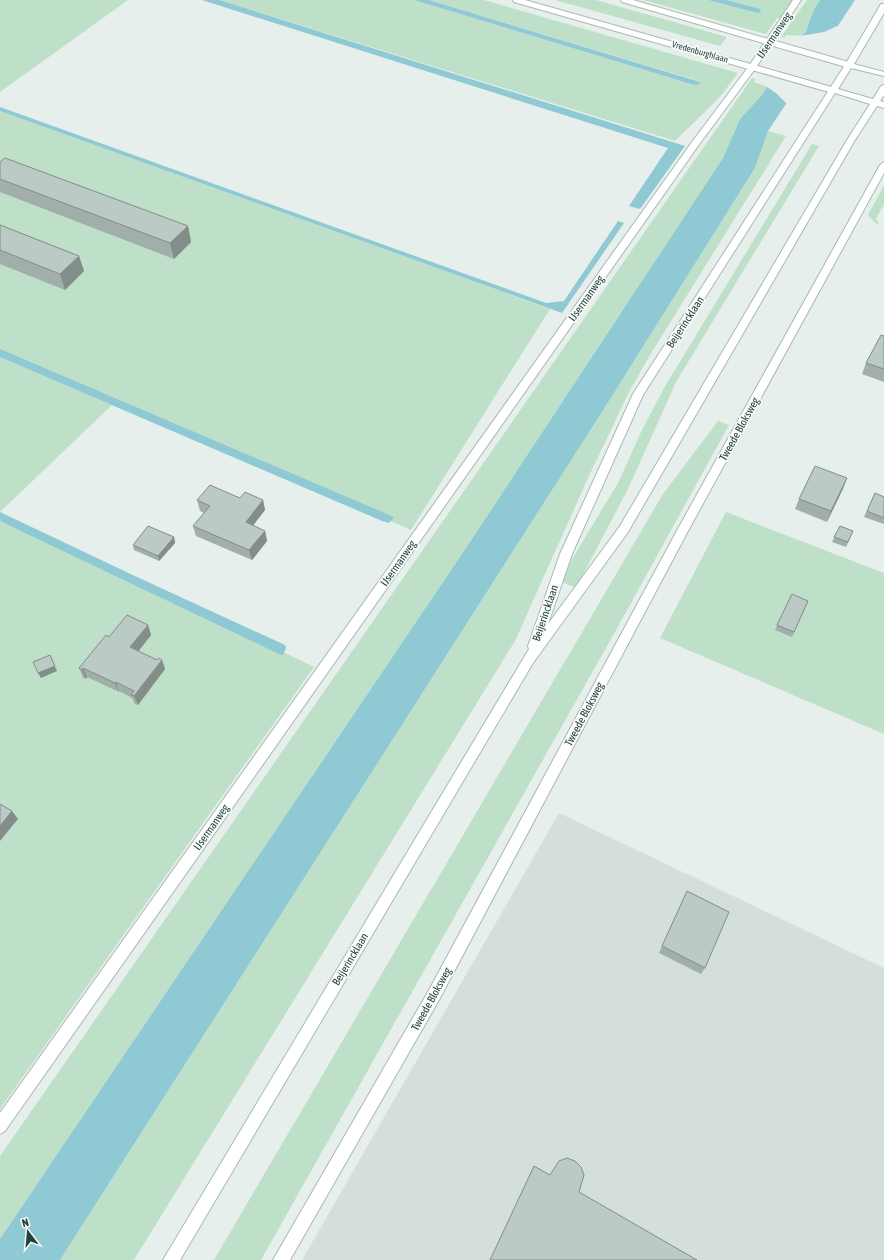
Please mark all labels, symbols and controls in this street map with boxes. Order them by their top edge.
street label: IJsermanweg [754,9,794,60]
street label: Vredenburghlaan [671,39,729,65]
street label: IJsermanweg [566,273,606,323]
street label: Beijerincklaan [664,294,706,350]
street label: Tweede Bloksweg [717,395,761,463]
street label: IJsermanweg [378,538,418,588]
street label: Beijerincklaan [530,583,560,643]
street label: Tweede Bloksweg [562,680,606,748]
street label: IJsermanweg [191,802,231,852]
street label: Beijerincklaan [330,931,370,987]
street label: Tweede Bloksweg [409,965,453,1033]
north arrow [8,1212,48,1252]
text: N [20,1216,30,1229]

